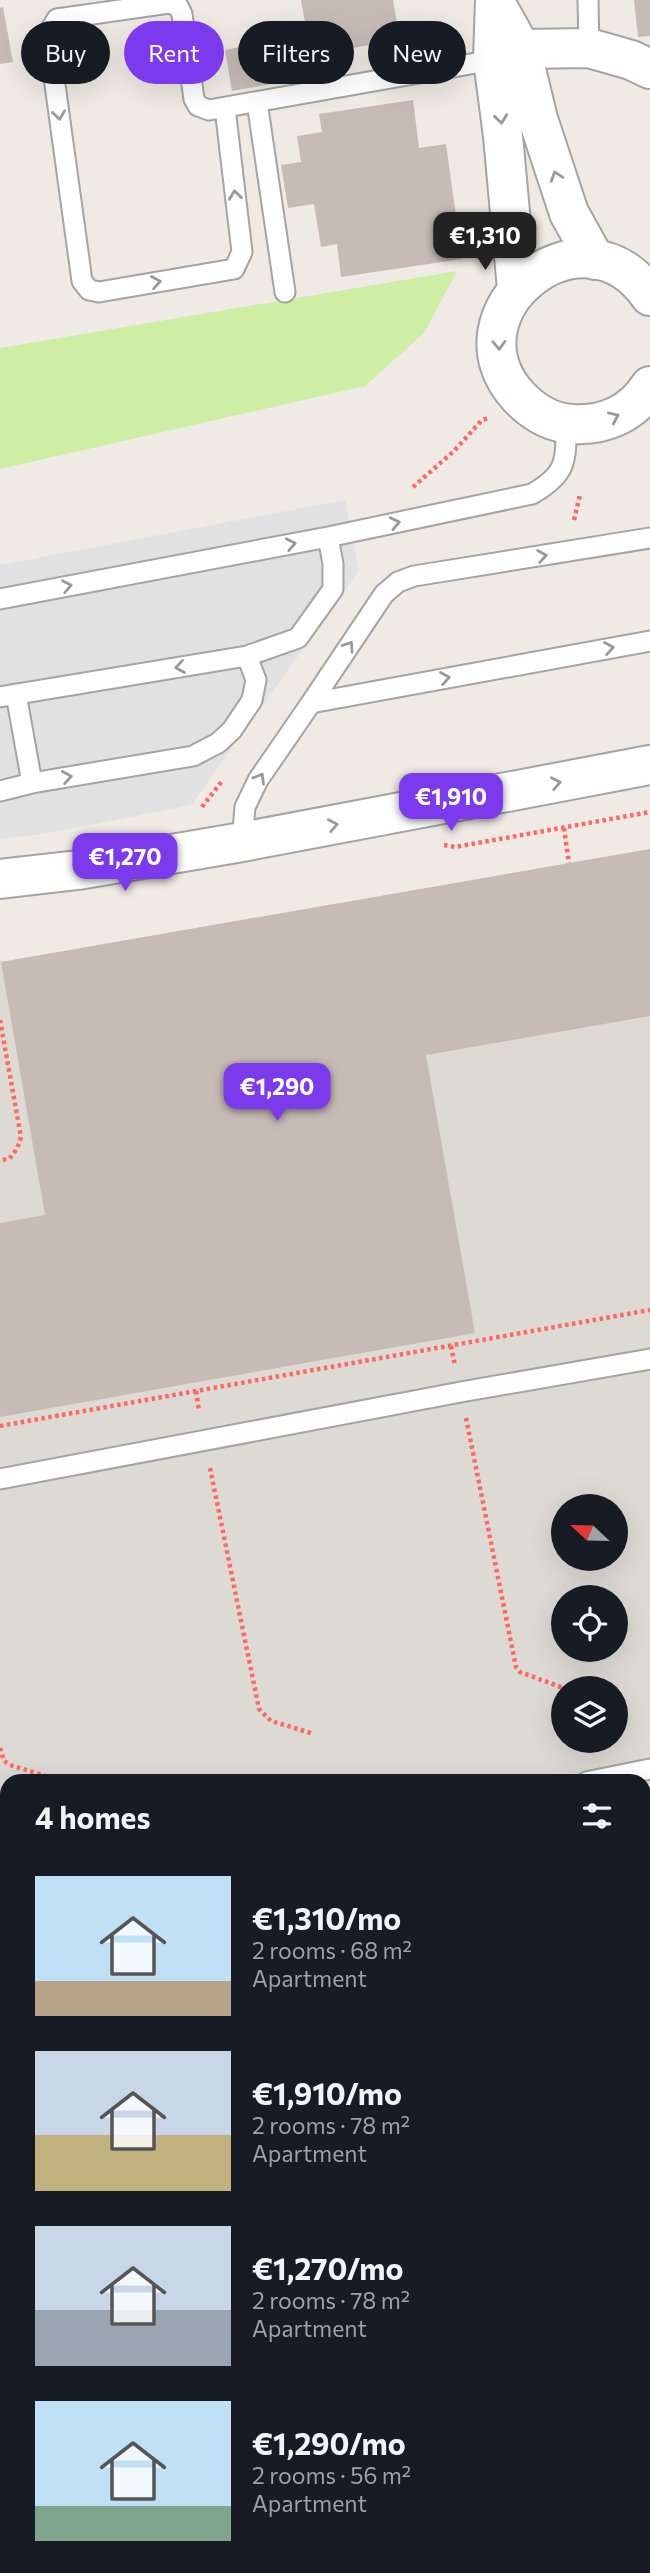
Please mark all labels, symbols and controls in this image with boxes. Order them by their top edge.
chip: Buy [21,21,110,84]
chip: Rent [124,21,224,84]
chip: Filters [238,21,354,84]
chip: New [368,21,466,84]
one-way arrow [51,109,66,121]
one-way arrow [493,113,508,124]
one-way arrow [550,171,564,183]
one-way arrow [228,189,243,200]
pin: €1,310 [428,212,542,272]
text: €1,310 [449,221,521,249]
one-way arrow [150,275,162,290]
one-way arrow [491,340,507,351]
one-way arrow [607,411,619,425]
one-way arrow [389,516,401,531]
one-way arrow [285,537,297,552]
one-way arrow [536,549,548,564]
one-way arrow [61,579,73,594]
one-way arrow [341,641,353,654]
one-way arrow [603,641,615,656]
one-way arrow [174,659,186,674]
one-way arrow [439,671,451,686]
one-way arrow [61,770,73,785]
one-way arrow [252,773,265,786]
pin: €1,910 [394,774,508,833]
one-way arrow [550,776,562,791]
text: €1,910 [415,782,487,810]
one-way arrow [327,818,339,833]
pin: €1,270 [68,834,182,893]
text: €1,270 [88,842,162,870]
pin: €1,290 [220,1064,334,1123]
text: €1,290 [240,1072,314,1100]
north arrow [551,1494,628,1572]
map controls [551,1494,628,1753]
button: locate [551,1585,628,1662]
button: layers [551,1676,628,1753]
icon: filters [578,1797,616,1835]
text: 4 homes [35,1798,150,1835]
text: €1,310/mo [252,1899,401,1936]
icon: home [91,1904,175,1988]
text: 2 rooms · 68 m² [252,1936,412,1964]
text: Apartment [252,1964,367,1992]
text: €1,910/mo [252,2074,402,2111]
icon: home [91,2079,175,2163]
text: 2 rooms · 78 m² [252,2111,410,2139]
text: Apartment [252,2139,367,2167]
text: €1,270/mo [252,2249,403,2286]
icon: home [91,2254,175,2338]
text: 2 rooms · 78 m² [252,2286,410,2314]
text: Apartment [252,2314,367,2342]
text: €1,290/mo [252,2424,406,2461]
icon: home [91,2429,175,2513]
text: 2 rooms · 56 m² [252,2461,411,2489]
text: Apartment [252,2489,367,2517]

